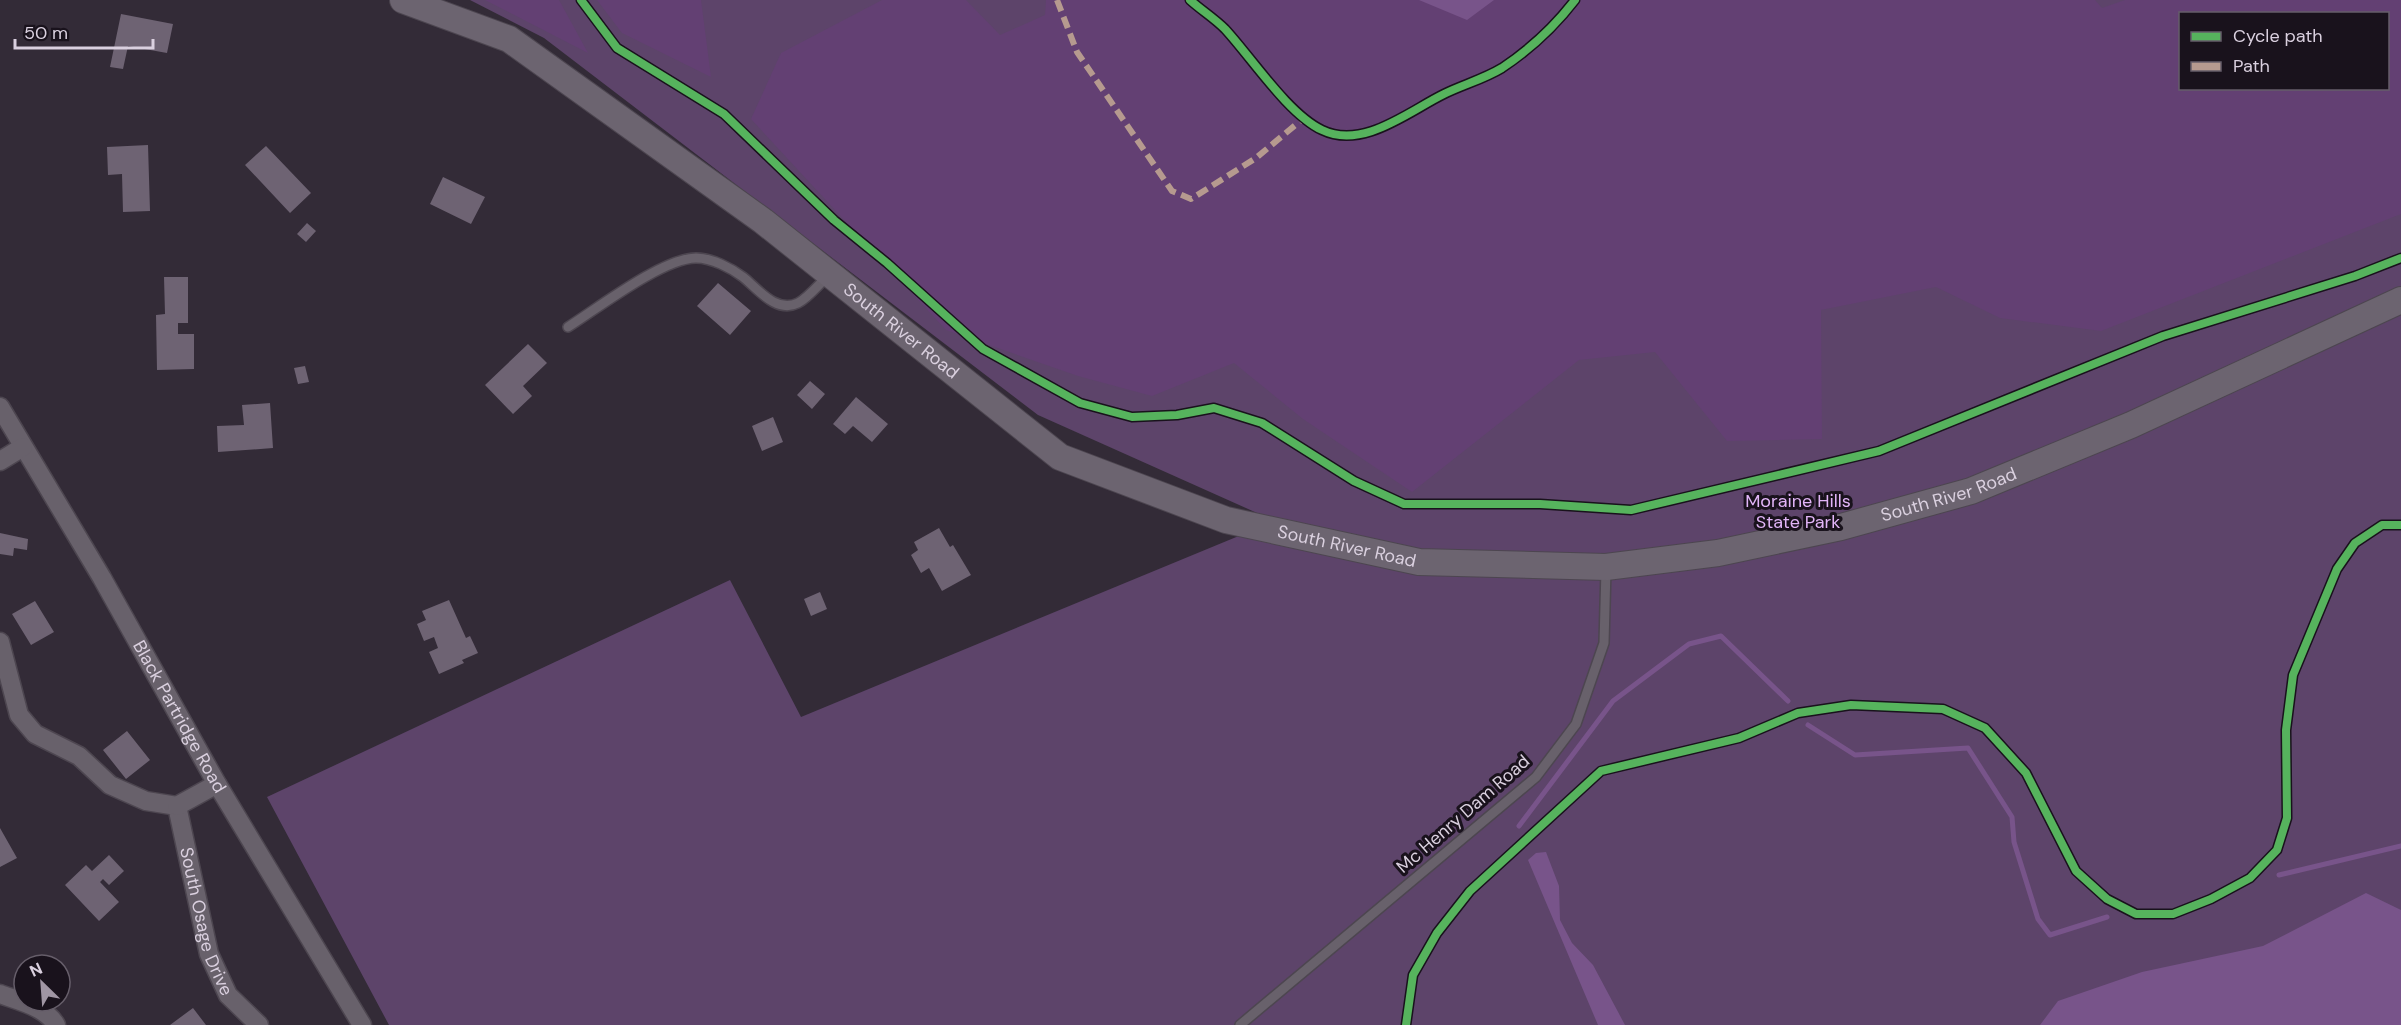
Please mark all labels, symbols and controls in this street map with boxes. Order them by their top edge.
scale bar [15,12,153,50]
legend [2179,12,2389,90]
text: 50 m [24,21,68,45]
text: Cycle path [2233,24,2323,48]
text: Path [2233,54,2270,78]
street label: South River Road [838,277,964,384]
street label: South River Road [1878,461,2020,527]
park label: Moraine Hills State Park [1745,489,1851,534]
street label: South River Road [1275,520,1418,573]
street label: Black Partridge Road [127,636,232,798]
street label: Mc Henry Dam Road [1391,749,1535,879]
street label: South Osage Drive [174,845,239,1000]
north arrow [12,953,72,1013]
text: N [26,958,46,982]

